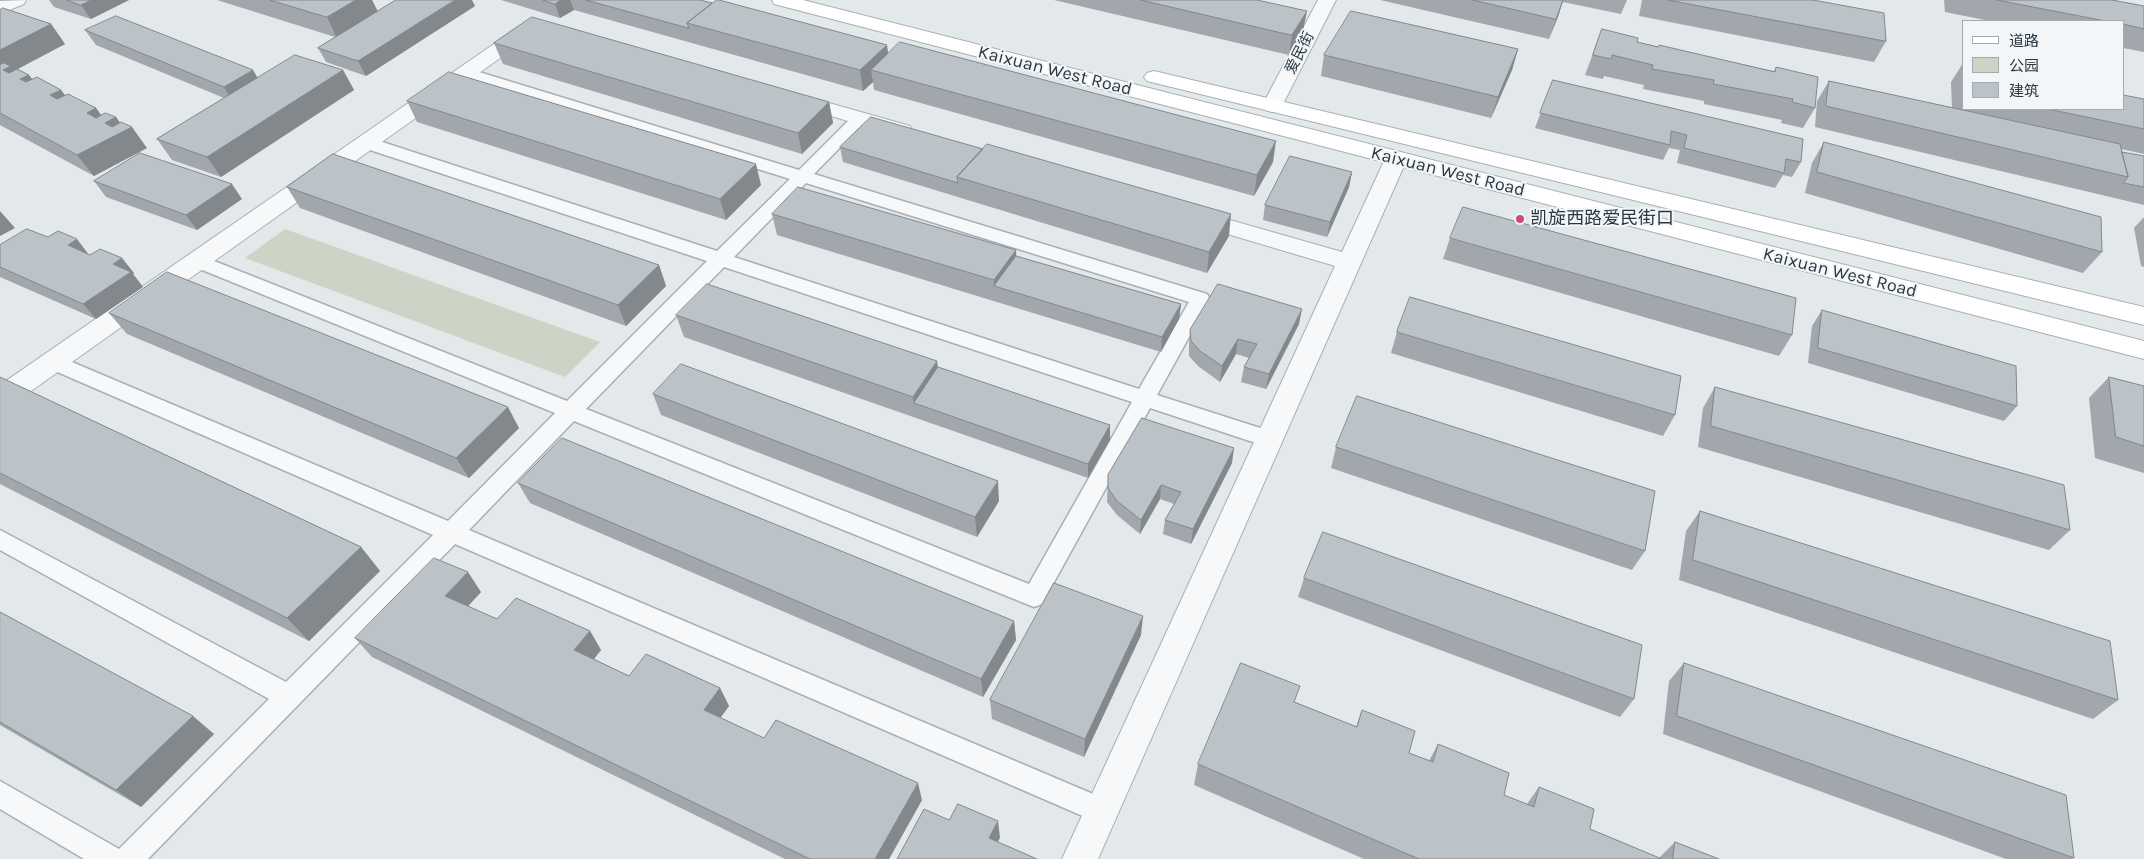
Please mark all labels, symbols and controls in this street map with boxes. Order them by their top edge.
legend [1962,20,2124,110]
street label: 爱民街 [1282,29,1318,77]
text: 道路 [2009,32,2039,50]
street label: Kaixuan West Road [976,41,1134,101]
text: 公园 [2009,57,2039,75]
text: 建筑 [2009,82,2039,100]
street label: Kaixuan West Road [1369,142,1527,202]
place label: 凯旋西路爱民街口 [1530,208,1674,230]
marker: 凯旋西路爱民街口 [1514,213,1526,225]
street label: Kaixuan West Road [1761,243,1919,303]

